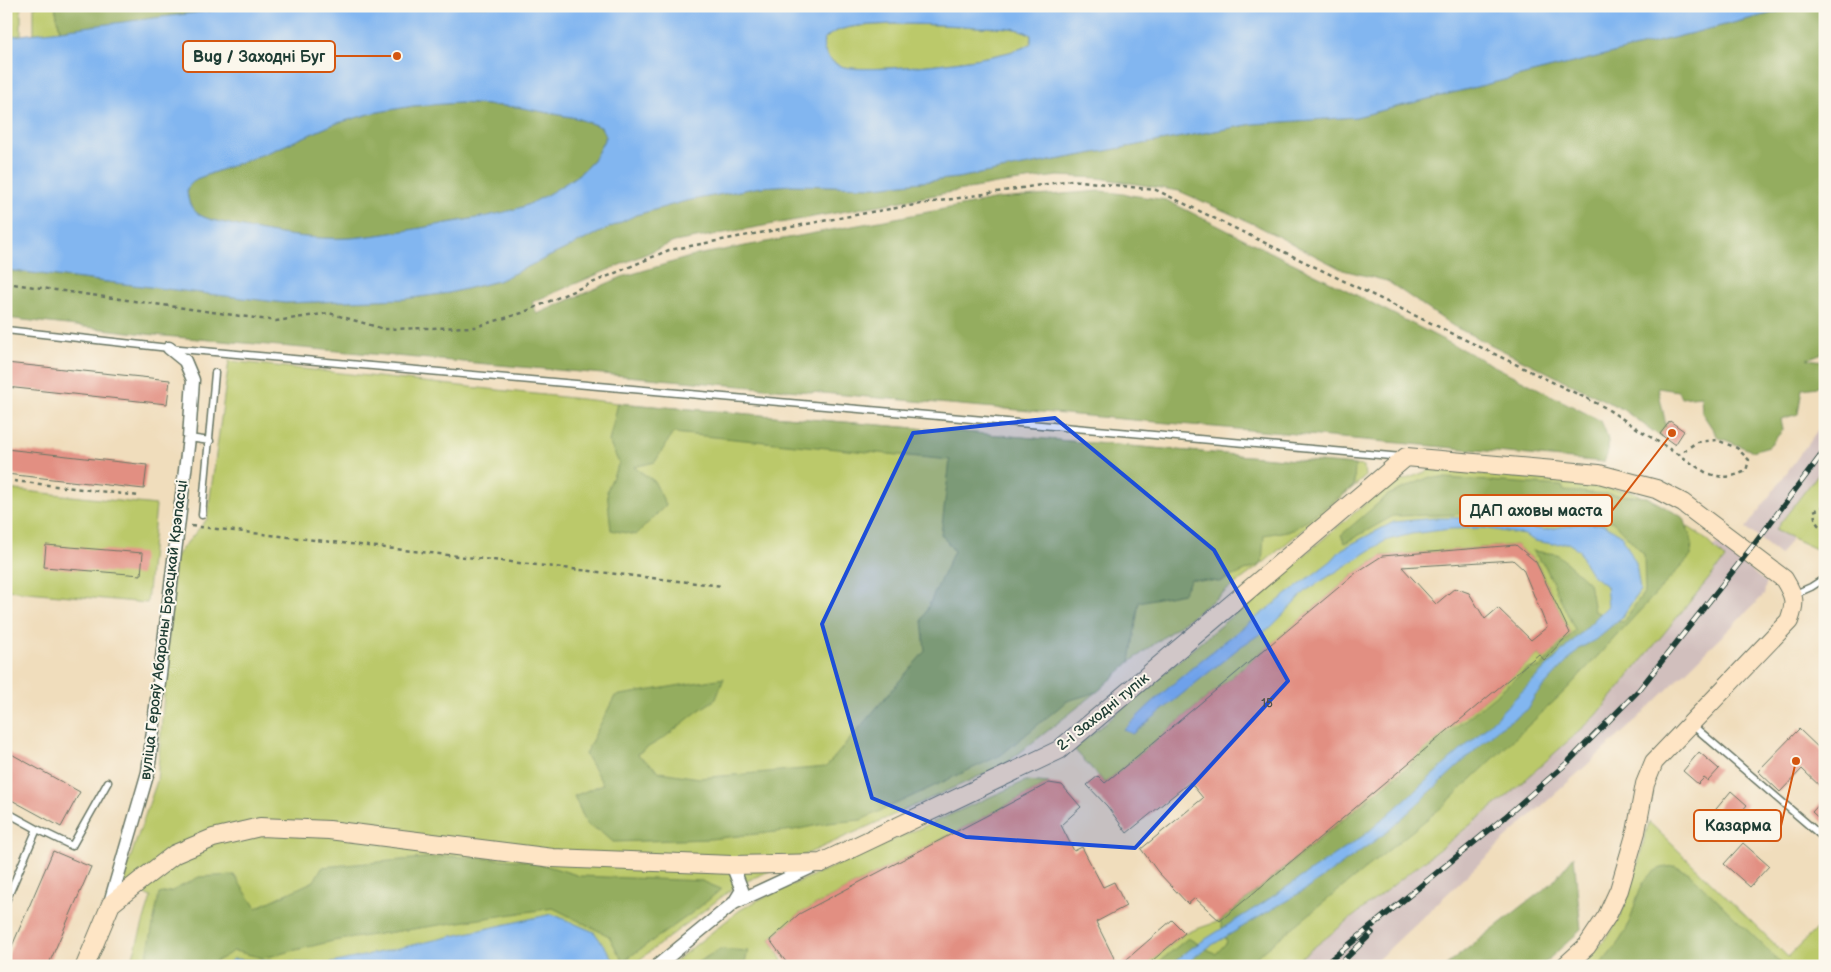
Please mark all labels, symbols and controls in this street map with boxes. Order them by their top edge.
callout: Bug / Заходні Буг [183,41,335,72]
text: Bug / Заходні Буг [193,48,326,67]
street label: вуліца Герояў Абароны Брэсцкай Крэпасці [136,479,192,781]
callout: ДАП аховы маста [1460,495,1612,526]
text: ДАП аховы маста [1470,502,1603,521]
street label: 2-і Заходні тупік [1053,669,1153,755]
house number: 15 [1261,696,1273,711]
callout: Казарма [1694,810,1781,841]
text: Казарма [1705,817,1772,836]

